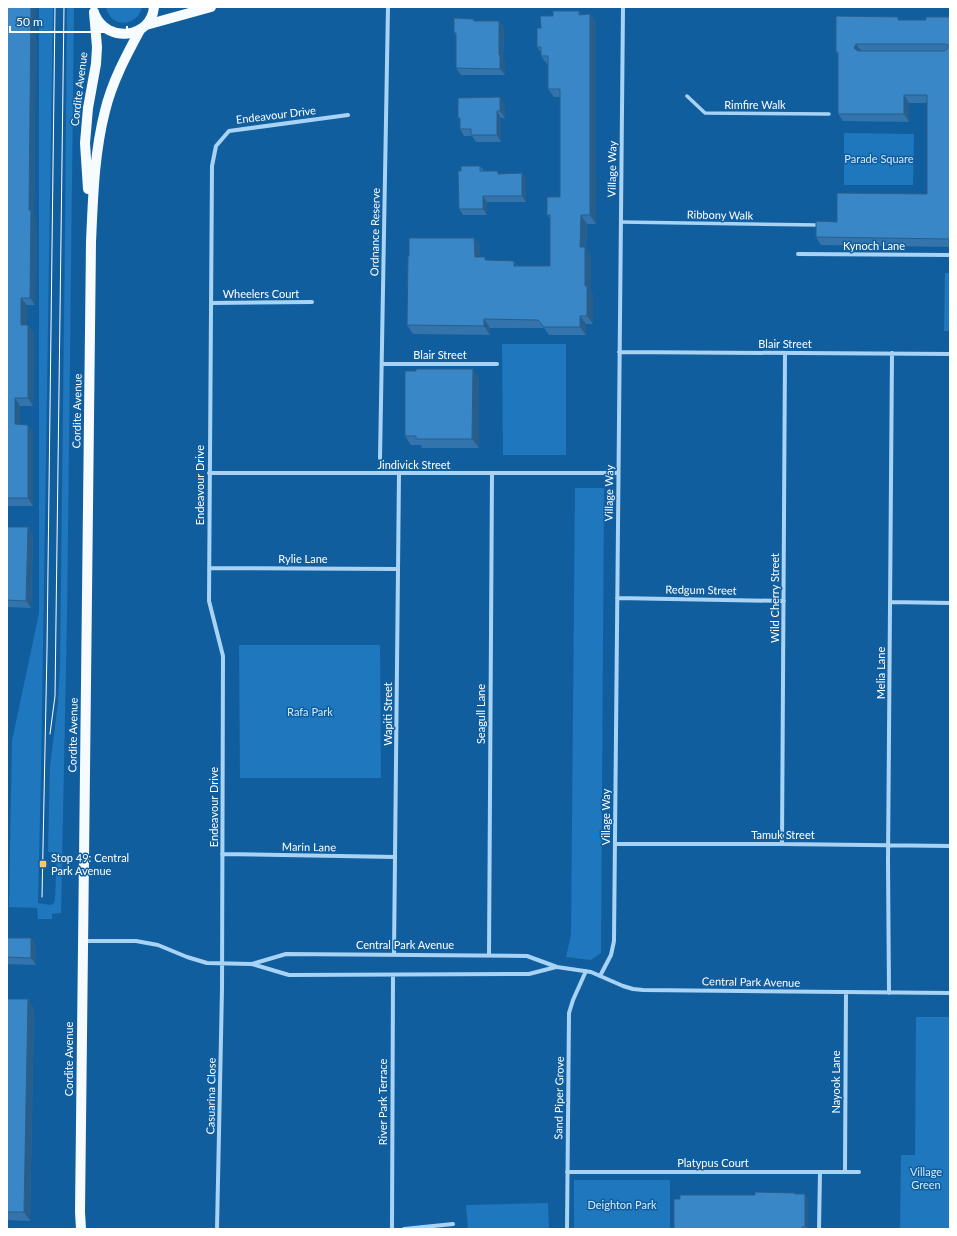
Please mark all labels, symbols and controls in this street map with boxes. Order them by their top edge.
scale bar [10,8,127,34]
text: 50 m [16,14,43,29]
street label: Cordite Avenue [68,51,90,127]
street label: Rimfire Walk [724,98,786,111]
street label: Endeavour Drive [235,103,317,126]
street label: Village Way [605,140,618,197]
park label: Parade Square [844,152,914,165]
street label: Ordnance Reserve [367,187,382,276]
street label: Ribbony Walk [687,207,754,222]
street label: Kynoch Lane [843,239,905,252]
street label: Wheelers Court [223,287,299,300]
street label: Blair Street [758,337,812,350]
street label: Blair Street [413,348,467,361]
street label: Cordite Avenue [69,373,84,448]
street label: Endeavour Drive [193,445,206,525]
street label: Jindivick Street [377,458,451,471]
street label: Village Way [602,464,615,521]
street label: Rylie Lane [278,552,328,565]
street label: Wild Cherry Street [768,553,781,643]
street label: Redgum Street [665,582,737,597]
street label: Melia Lane [874,647,887,699]
street label: Wapiti Street [381,682,394,746]
street label: Seagull Lane [474,684,487,744]
street label: Cordite Avenue [65,697,80,772]
park label: Rafa Park [287,705,333,718]
street label: Endeavour Drive [207,767,220,847]
street label: Village Way [599,788,612,845]
street label: Tamuk Street [751,828,815,841]
street label: Marin Lane [282,840,336,853]
place label: Stop 49: Central Park Avenue [51,851,129,877]
marker: Stop 49: Central Park Avenue [38,859,48,869]
street label: Central Park Avenue [356,938,454,951]
street label: Central Park Avenue [702,974,800,989]
street label: Cordite Avenue [62,1021,75,1096]
street label: Nayook Lane [829,1050,842,1114]
street label: Sand Piper Grove [551,1056,566,1140]
street label: Casuarina Close [203,1057,218,1135]
street label: River Park Terrace [376,1058,389,1145]
street label: Platypus Court [677,1156,749,1169]
park label: Village Green [910,1165,942,1191]
park label: Deighton Park [587,1198,657,1211]

